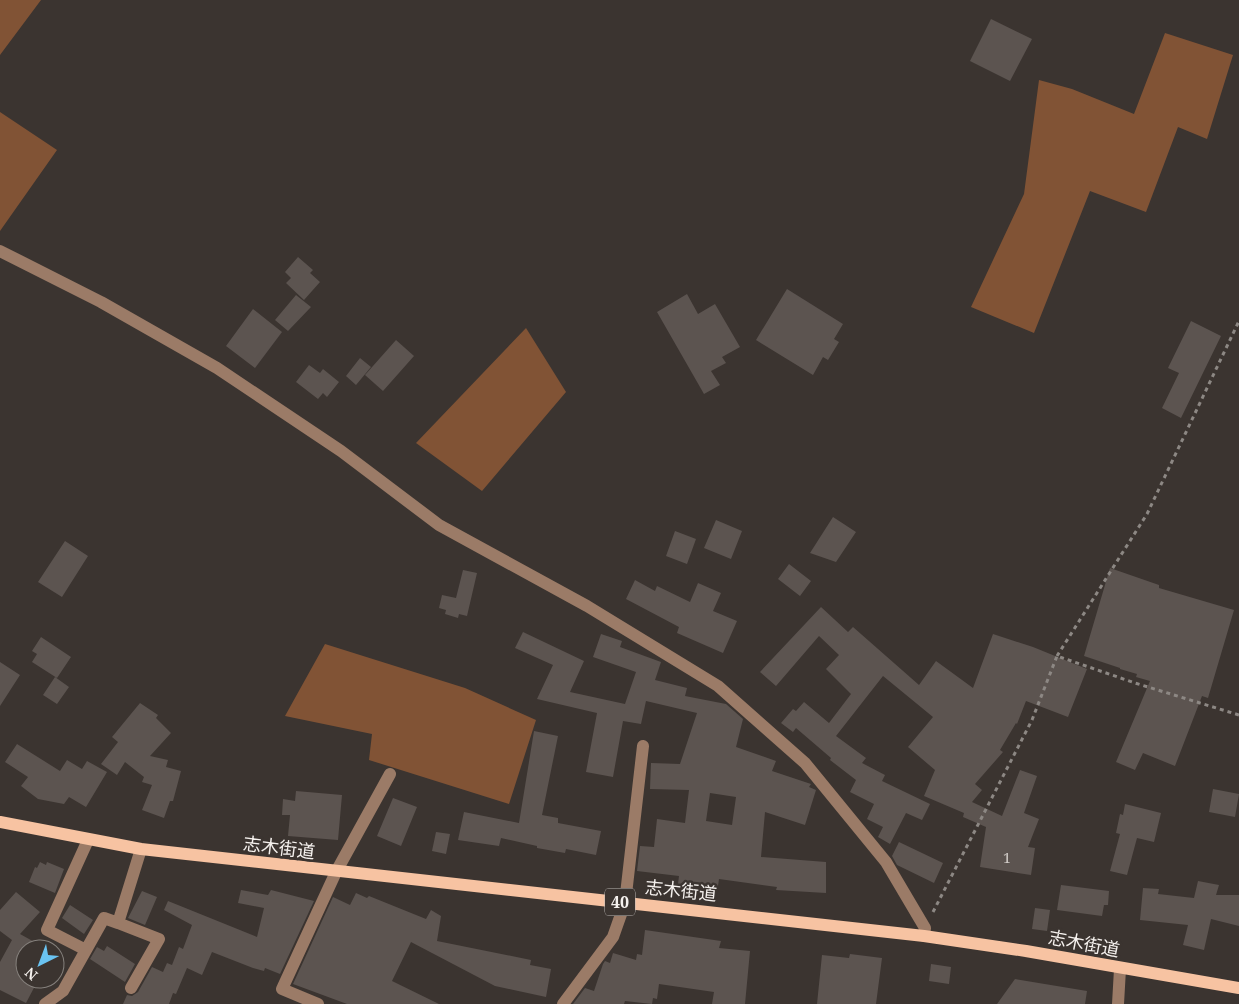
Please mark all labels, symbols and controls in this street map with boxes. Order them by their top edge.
street label: 志木街道 [242,831,316,863]
house number: 1 [1003,847,1011,867]
street label: 志木街道 [644,874,718,906]
road number: 40 [605,889,635,916]
street label: 志木街道 [1047,924,1122,962]
north arrow [15,939,65,989]
text: N [21,963,41,985]

